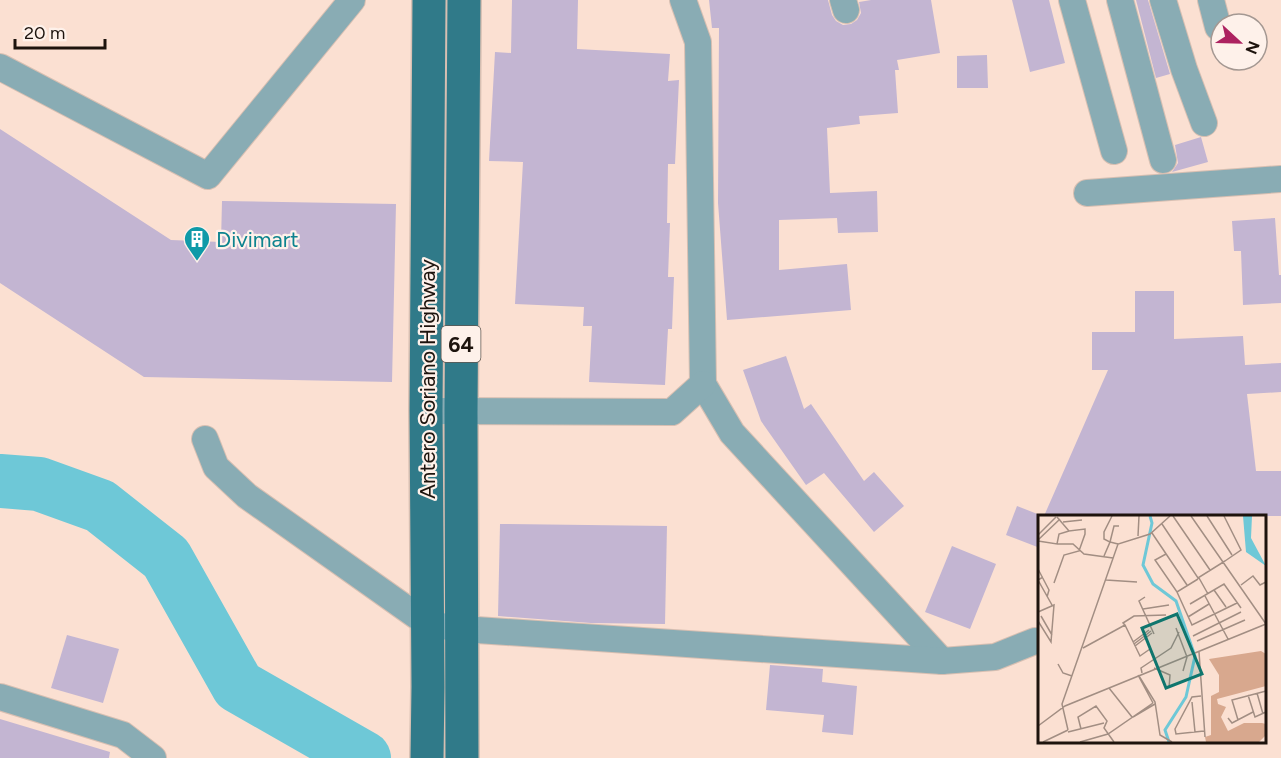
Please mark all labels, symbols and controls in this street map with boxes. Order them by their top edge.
scale bar [15,12,105,50]
north arrow [1209,12,1269,72]
text: 20 m [24,22,65,44]
text: N [1241,38,1264,57]
building icon: Divimart [182,224,212,262]
place label: Divimart [216,226,298,253]
street label: Antero Soriano Highway [414,259,441,499]
road number: 64 [442,326,480,362]
inset map [1038,515,1266,743]

